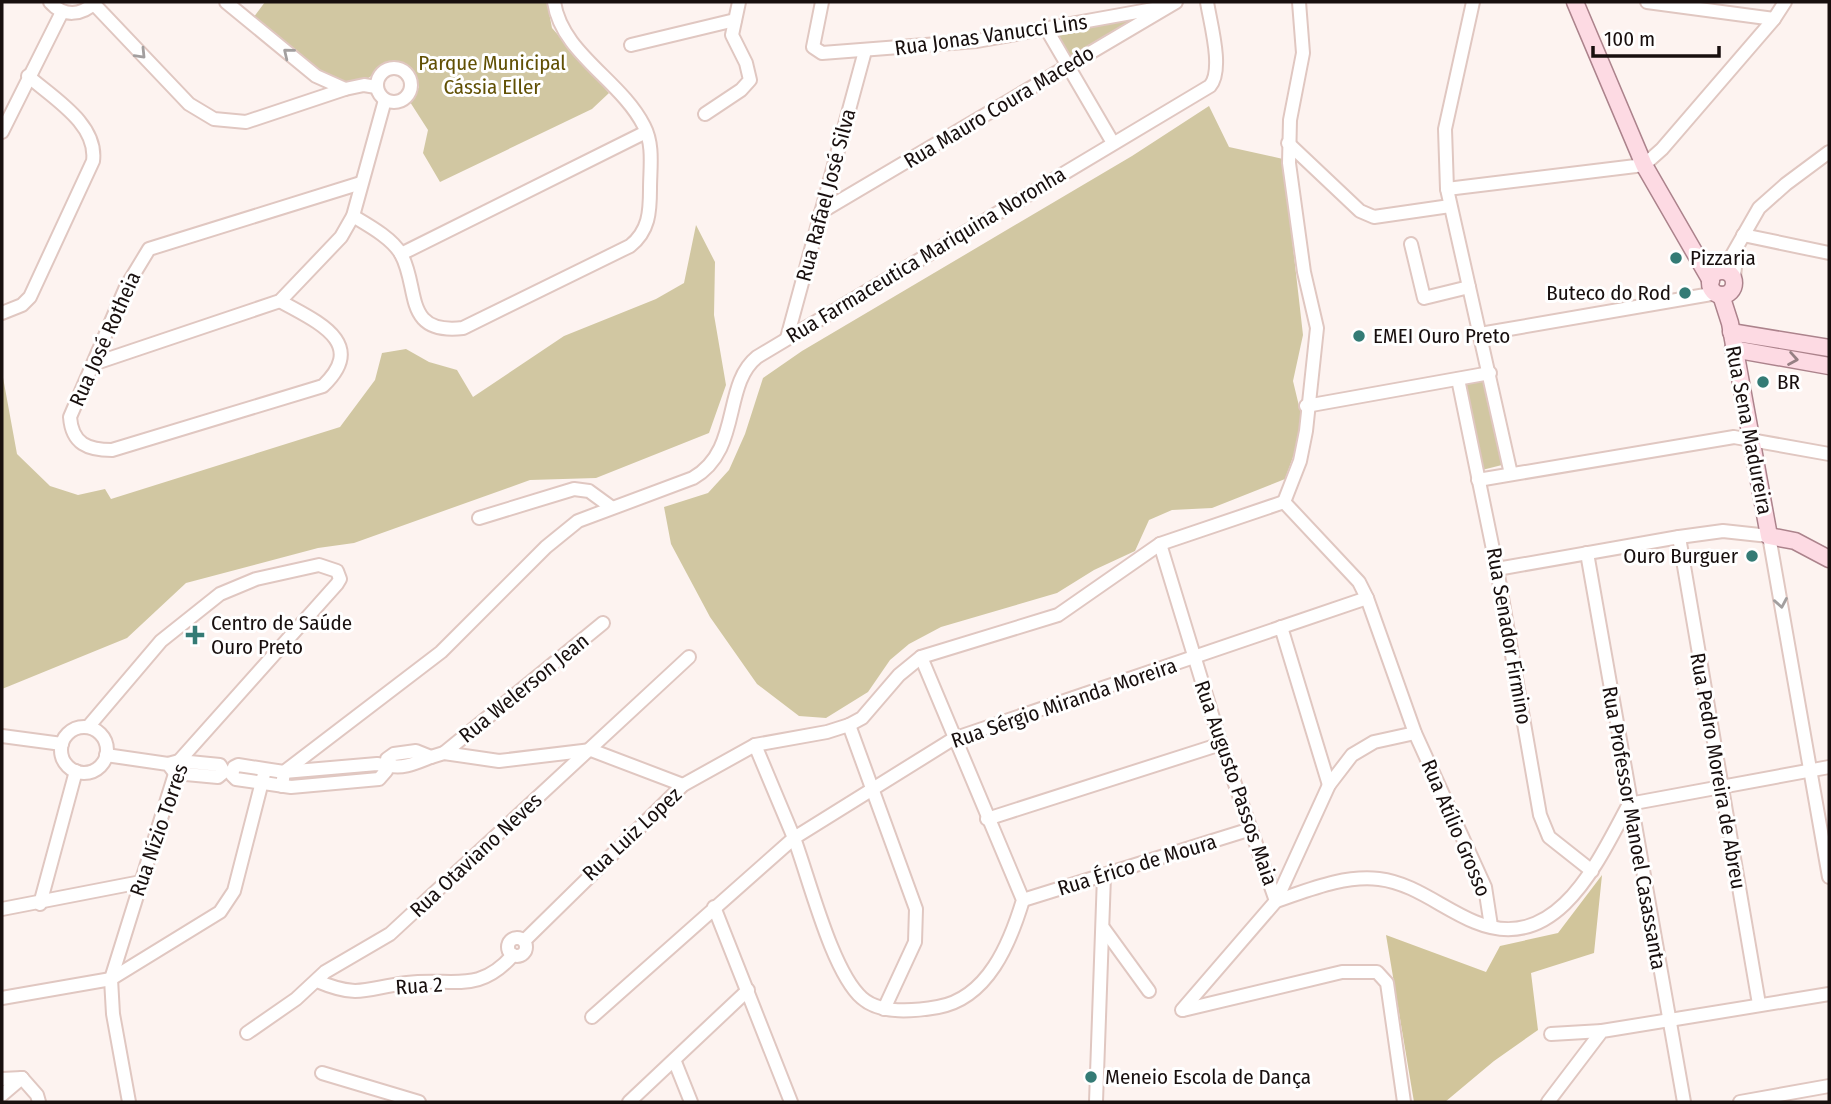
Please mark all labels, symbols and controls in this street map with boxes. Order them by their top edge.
street label: Rua Jonas Vanucci Lins [893,9,1089,61]
scale bar [1593,14,1719,58]
text: 100 m [1604,26,1655,52]
street label: Rua Mauro Coura Macedo [899,40,1099,174]
one-way arrow [132,45,145,58]
one-way arrow [284,49,297,61]
park label: Parque Municipal Cássia Eller [418,50,566,100]
street label: Rua Rafael José Silva [790,106,862,284]
street label: Rua Farmaceutica Mariquina Noronha [782,161,1070,349]
place label: Pizzaria [1690,245,1756,271]
marker: Pizzaria [1668,250,1684,266]
street label: Rua José Rotheia [64,268,146,410]
place label: Buteco do Rod [1546,280,1671,306]
marker: Buteco do Rod [1677,285,1693,301]
place label: EMEI Ouro Preto [1373,323,1510,349]
marker: EMEI Ouro Preto [1351,328,1367,344]
street label: Rua Sena Madureira [1720,343,1778,517]
one-way arrow [1787,351,1799,366]
place label: BR [1777,369,1800,395]
marker: BR [1755,374,1771,390]
place label: Ouro Burguer [1623,543,1739,569]
street label: Rua Senador Firmino [1481,546,1537,726]
marker: Ouro Burguer [1744,548,1760,564]
one-way arrow [1773,597,1788,609]
place label: Centro de Saúde Ouro Preto [211,610,352,660]
marker: Centro de Saúde Ouro Preto [185,625,205,645]
street label: Rua Welerson Jean [454,628,594,748]
street label: Rua Pedro Moreira de Abreu [1684,651,1752,891]
street label: Rua Sérgio Miranda Moreira [948,652,1180,754]
street label: Rua Augusto Passos Maia [1189,677,1283,889]
street label: Rua Professor Manoel Casassanta [1596,684,1672,972]
street label: Rua Atílio Grosso [1415,756,1497,900]
street label: Rua Nízio Torres [124,760,194,900]
street label: Rua Luiz Lopez [577,782,687,886]
street label: Rua Otaviano Neves [405,787,547,923]
street label: Rua Érico de Moura [1054,828,1220,902]
street label: Rua 2 [395,971,443,1001]
place label: Meneio Escola de Dança [1105,1064,1311,1090]
marker: Meneio Escola de Dança [1083,1069,1099,1085]

